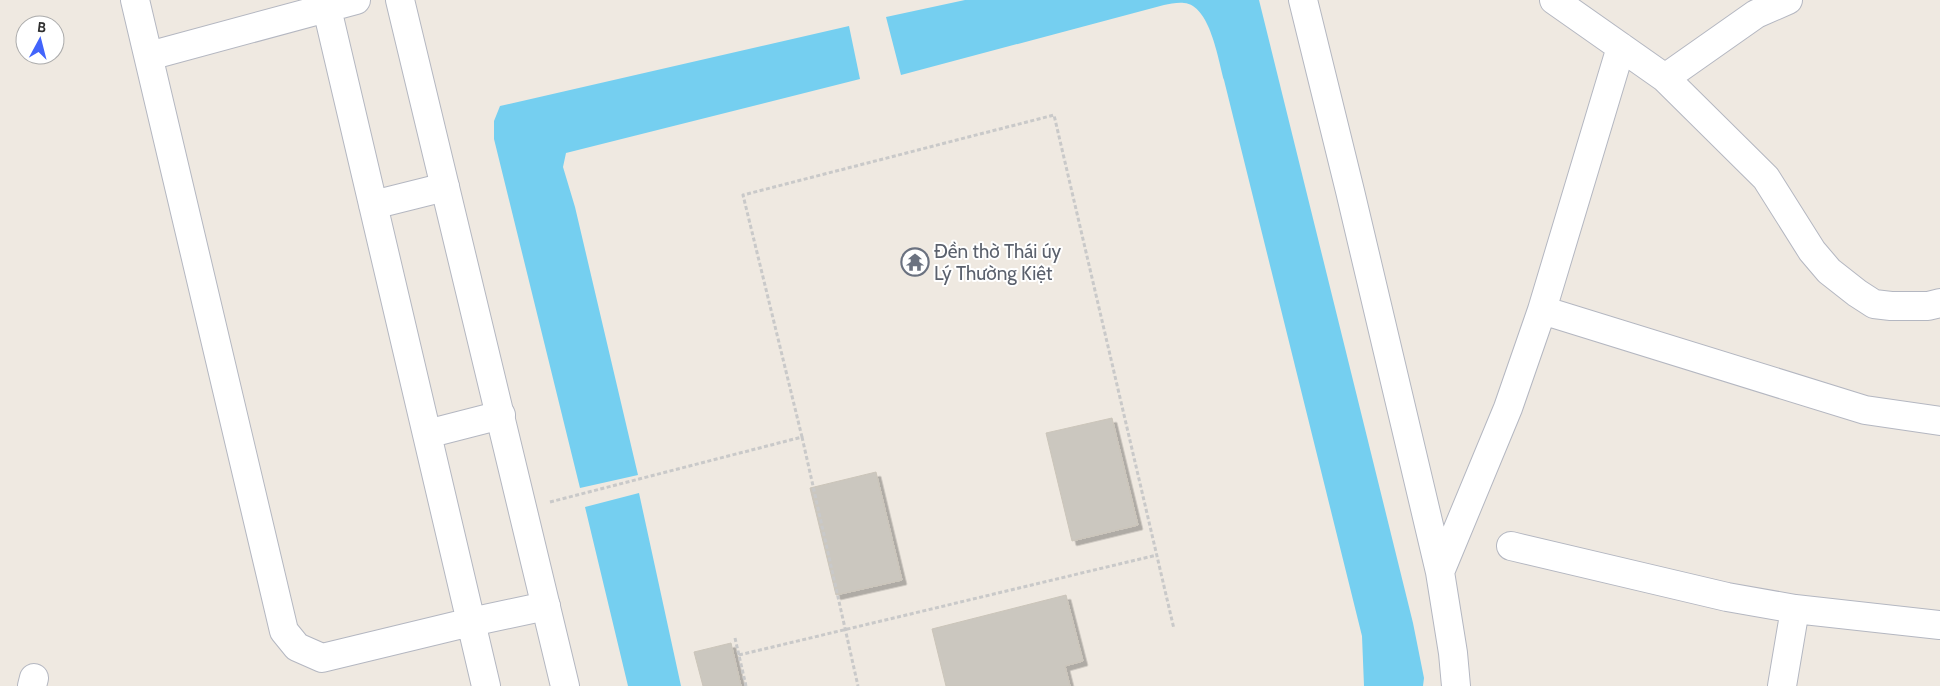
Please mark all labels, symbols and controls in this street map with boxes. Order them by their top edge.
north arrow [15,15,65,65]
text: B [36,18,47,37]
place label: Đền thờ Thái úy Lý Thường Kiệt [934,240,1062,285]
temple icon: Đền thờ Thái úy Lý Thường Kiệt [900,247,930,277]

